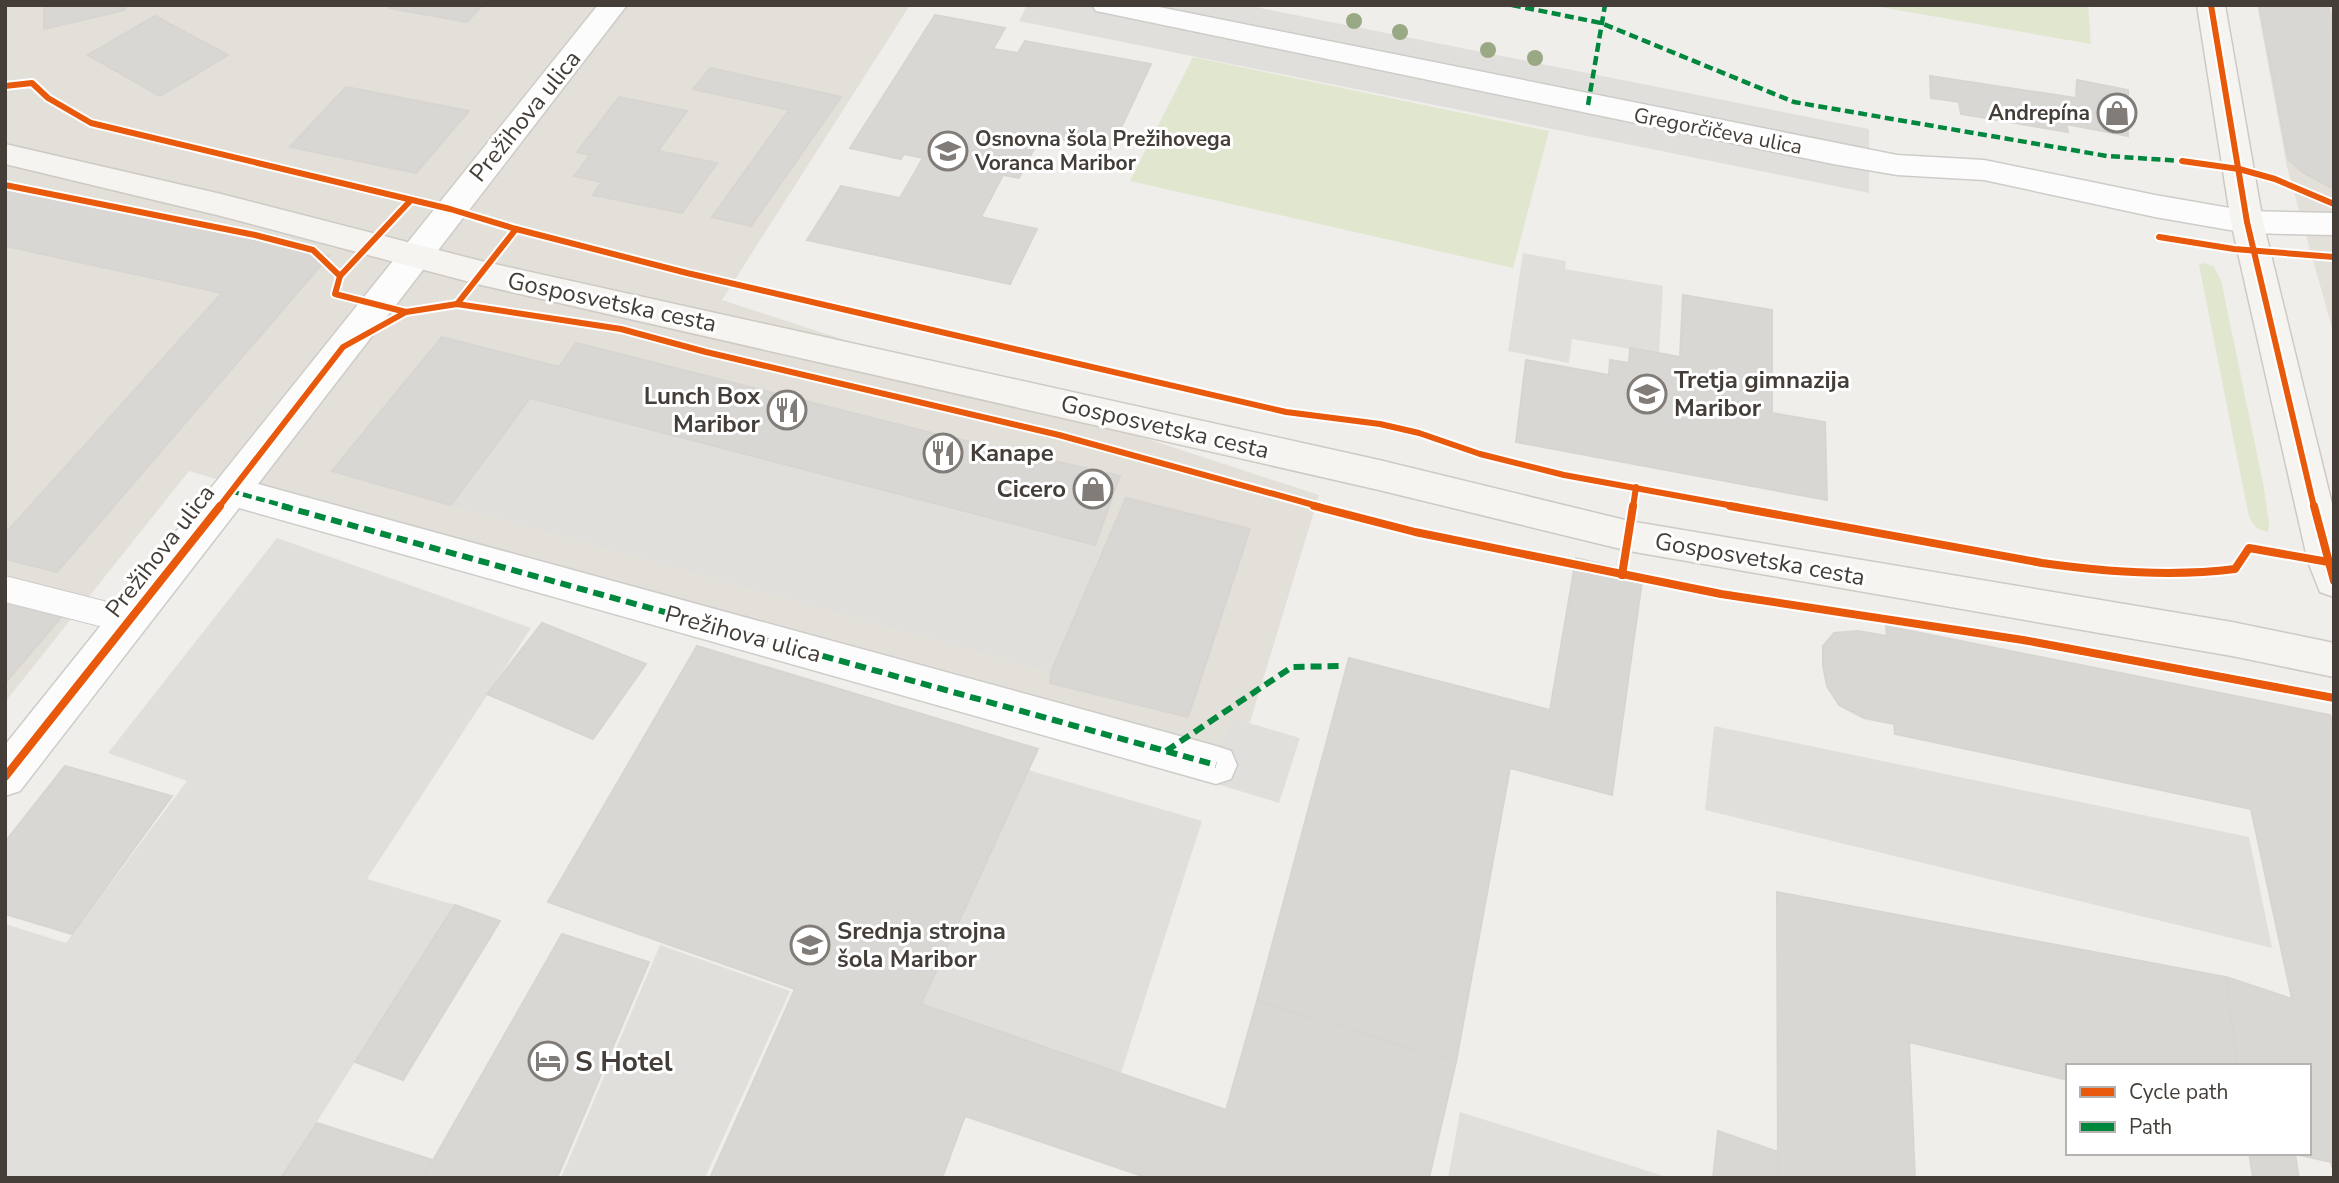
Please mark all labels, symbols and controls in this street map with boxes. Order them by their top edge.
street label: Prežihova ulica [462,44,588,188]
shop icon: Andrepína [2096,92,2138,134]
place label: Andrepína [1988,99,2090,127]
street label: Gregorčičeva ulica [1631,101,1805,161]
place label: Osnovna šola Prežihovega Voranca Maribor [974,125,1231,177]
school or university icon: Osnovna šola Prežihovega Voranca Maribor [927,130,969,172]
street label: Gosposvetska cesta [505,264,719,340]
place label: Tretja gimnazija Maribor [1674,364,1850,424]
school or university icon: Tretja gimnazija Maribor [1626,373,1668,415]
place label: Lunch Box Maribor [644,380,761,440]
street label: Gosposvetska cesta [1058,387,1272,467]
restaurant icon: Lunch Box Maribor [766,389,808,431]
restaurant icon: Kanape [922,432,964,474]
place label: Kanape [970,437,1054,469]
shop icon: Cicero [1072,468,1114,510]
place label: Cicero [996,473,1066,505]
street label: Prežihova ulica [98,478,222,624]
street label: Gosposvetska cesta [1652,525,1868,593]
street label: Prežihova ulica [661,598,825,670]
place label: Srednja strojna šola Maribor [837,915,1006,975]
school or university icon: Srednja strojna šola Maribor [789,924,831,966]
hotel icon: S Hotel [527,1040,569,1082]
place label: S Hotel [575,1043,673,1081]
legend [2066,1064,2311,1155]
text: Cycle path [2129,1078,2228,1106]
text: Path [2129,1113,2172,1141]

